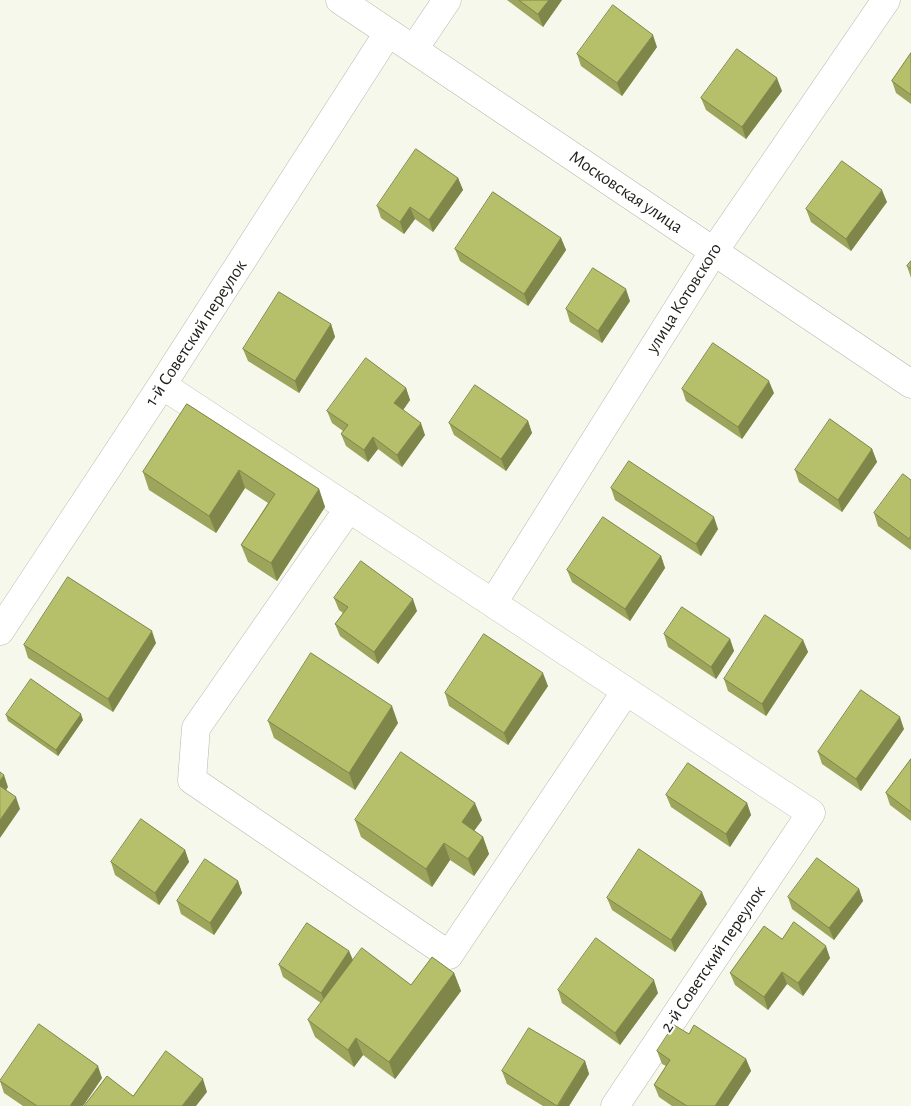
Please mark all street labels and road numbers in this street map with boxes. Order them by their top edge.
street label: Московская улица [565,146,687,238]
street label: улица Котовского [642,239,726,357]
street label: 1-й Советский переулок [141,256,251,410]
street label: 2-й Советский переулок [656,882,770,1036]

